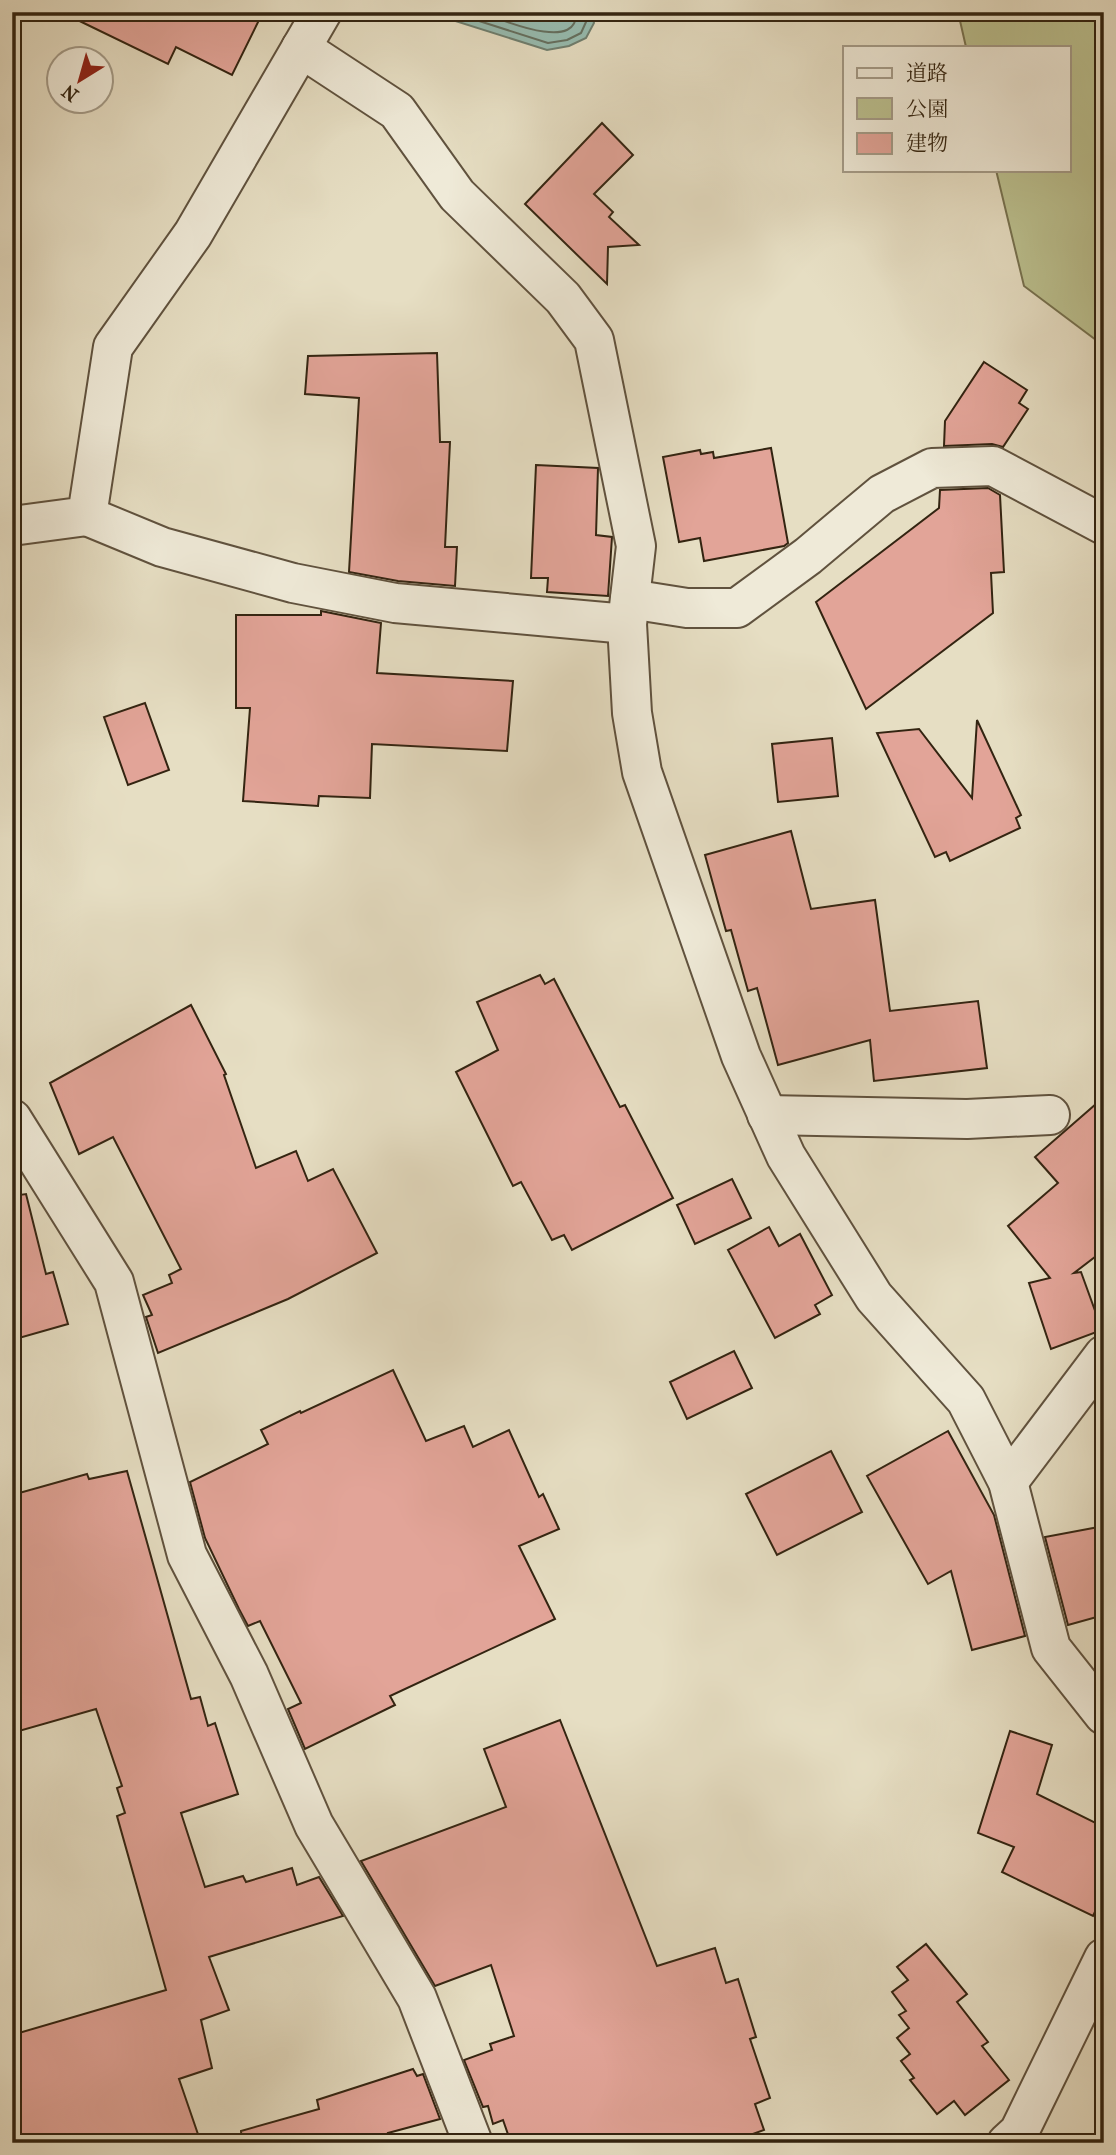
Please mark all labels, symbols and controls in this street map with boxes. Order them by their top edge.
north arrow [46,46,116,116]
legend [843,46,1070,172]
text: 道路 [906,61,948,85]
text: N [58,79,83,106]
text: 公園 [906,97,948,121]
text: 建物 [906,131,948,155]

